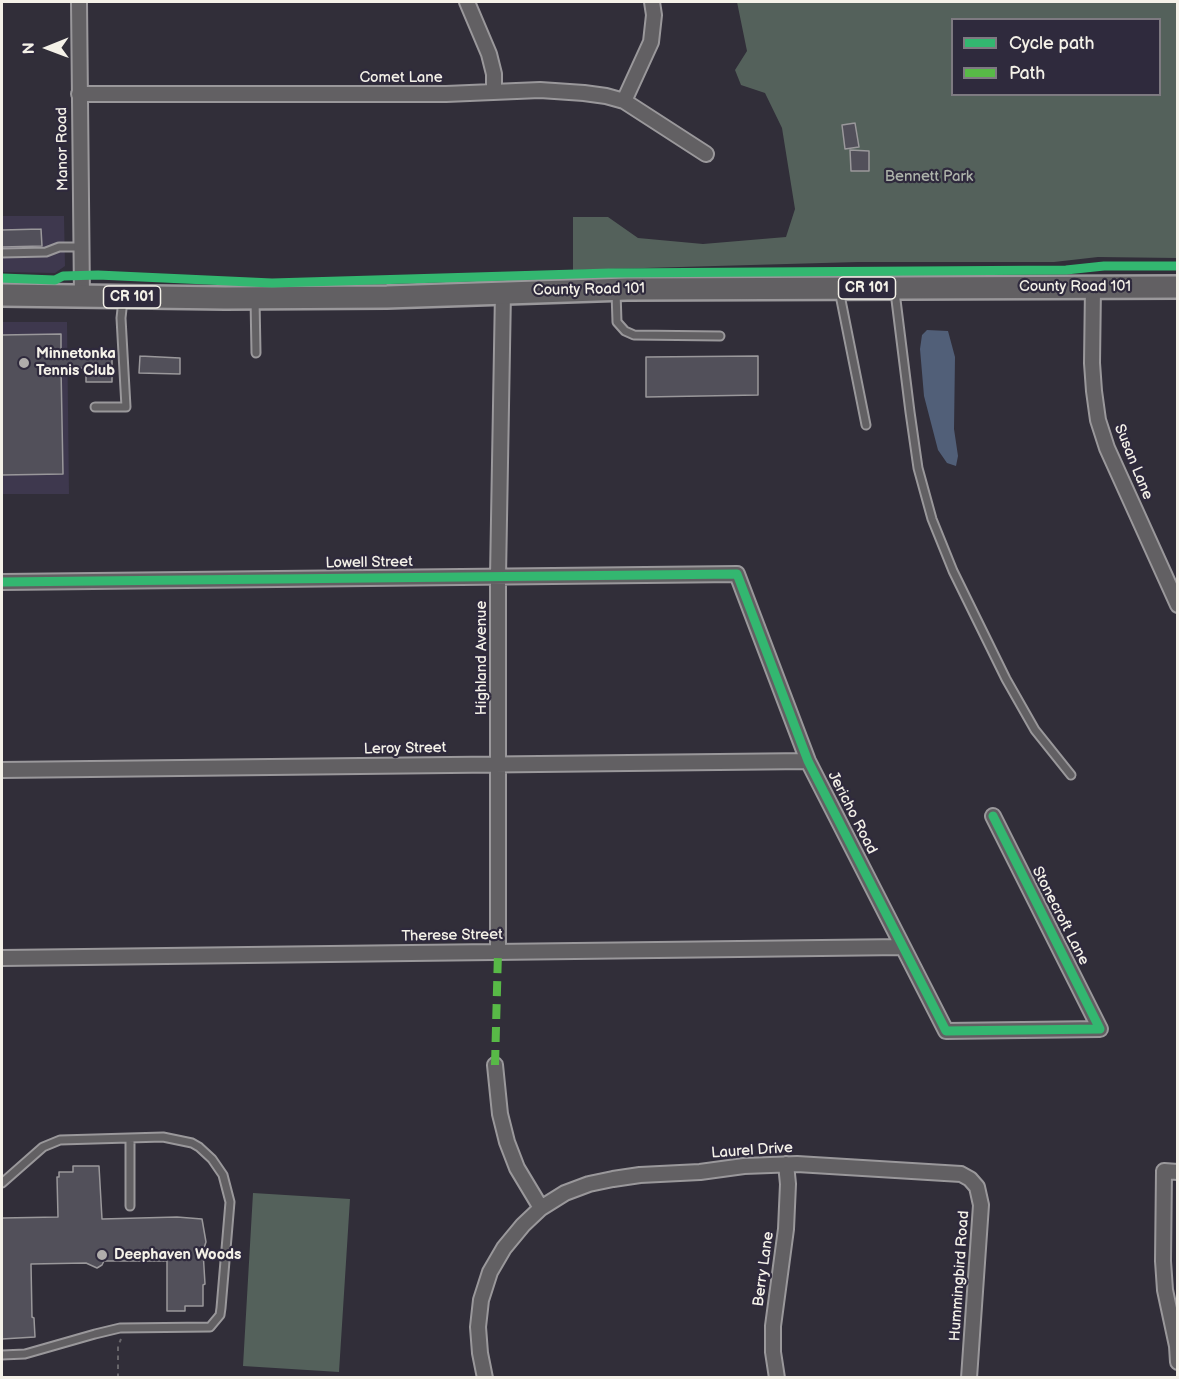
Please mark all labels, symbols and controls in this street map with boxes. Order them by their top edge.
north arrow [18,18,78,78]
legend [951,18,1161,96]
text: Cycle path [1009,33,1095,54]
text: N [20,42,39,55]
text: Path [1009,63,1045,84]
street label: Comet Lane [359,69,443,87]
street label: Manor Road [53,107,73,191]
park label: Bennett Park [885,168,973,186]
road number: CR 101 [838,277,896,299]
street label: County Road 101 [1019,278,1131,296]
street label: County Road 101 [533,280,645,300]
road number: CR 101 [104,286,160,308]
place label: Minnetonka Tennis Club [36,345,116,380]
marker: Minnetonka Tennis Club [17,356,31,370]
street label: Susan Lane [1110,422,1156,502]
street label: Lowell Street [325,553,413,573]
street label: Highland Avenue [473,601,491,715]
street label: Leroy Street [364,739,446,759]
street label: Jericho Road [823,769,881,857]
street label: Stonecroft Lane [1027,864,1093,968]
street label: Therese Street [401,926,503,946]
street label: Laurel Drive [711,1139,793,1163]
street label: Hummingbird Road [946,1210,974,1342]
street label: Berry Lane [750,1230,778,1308]
place label: Deephaven Woods [114,1246,241,1264]
marker: Deephaven Woods [95,1248,109,1262]

